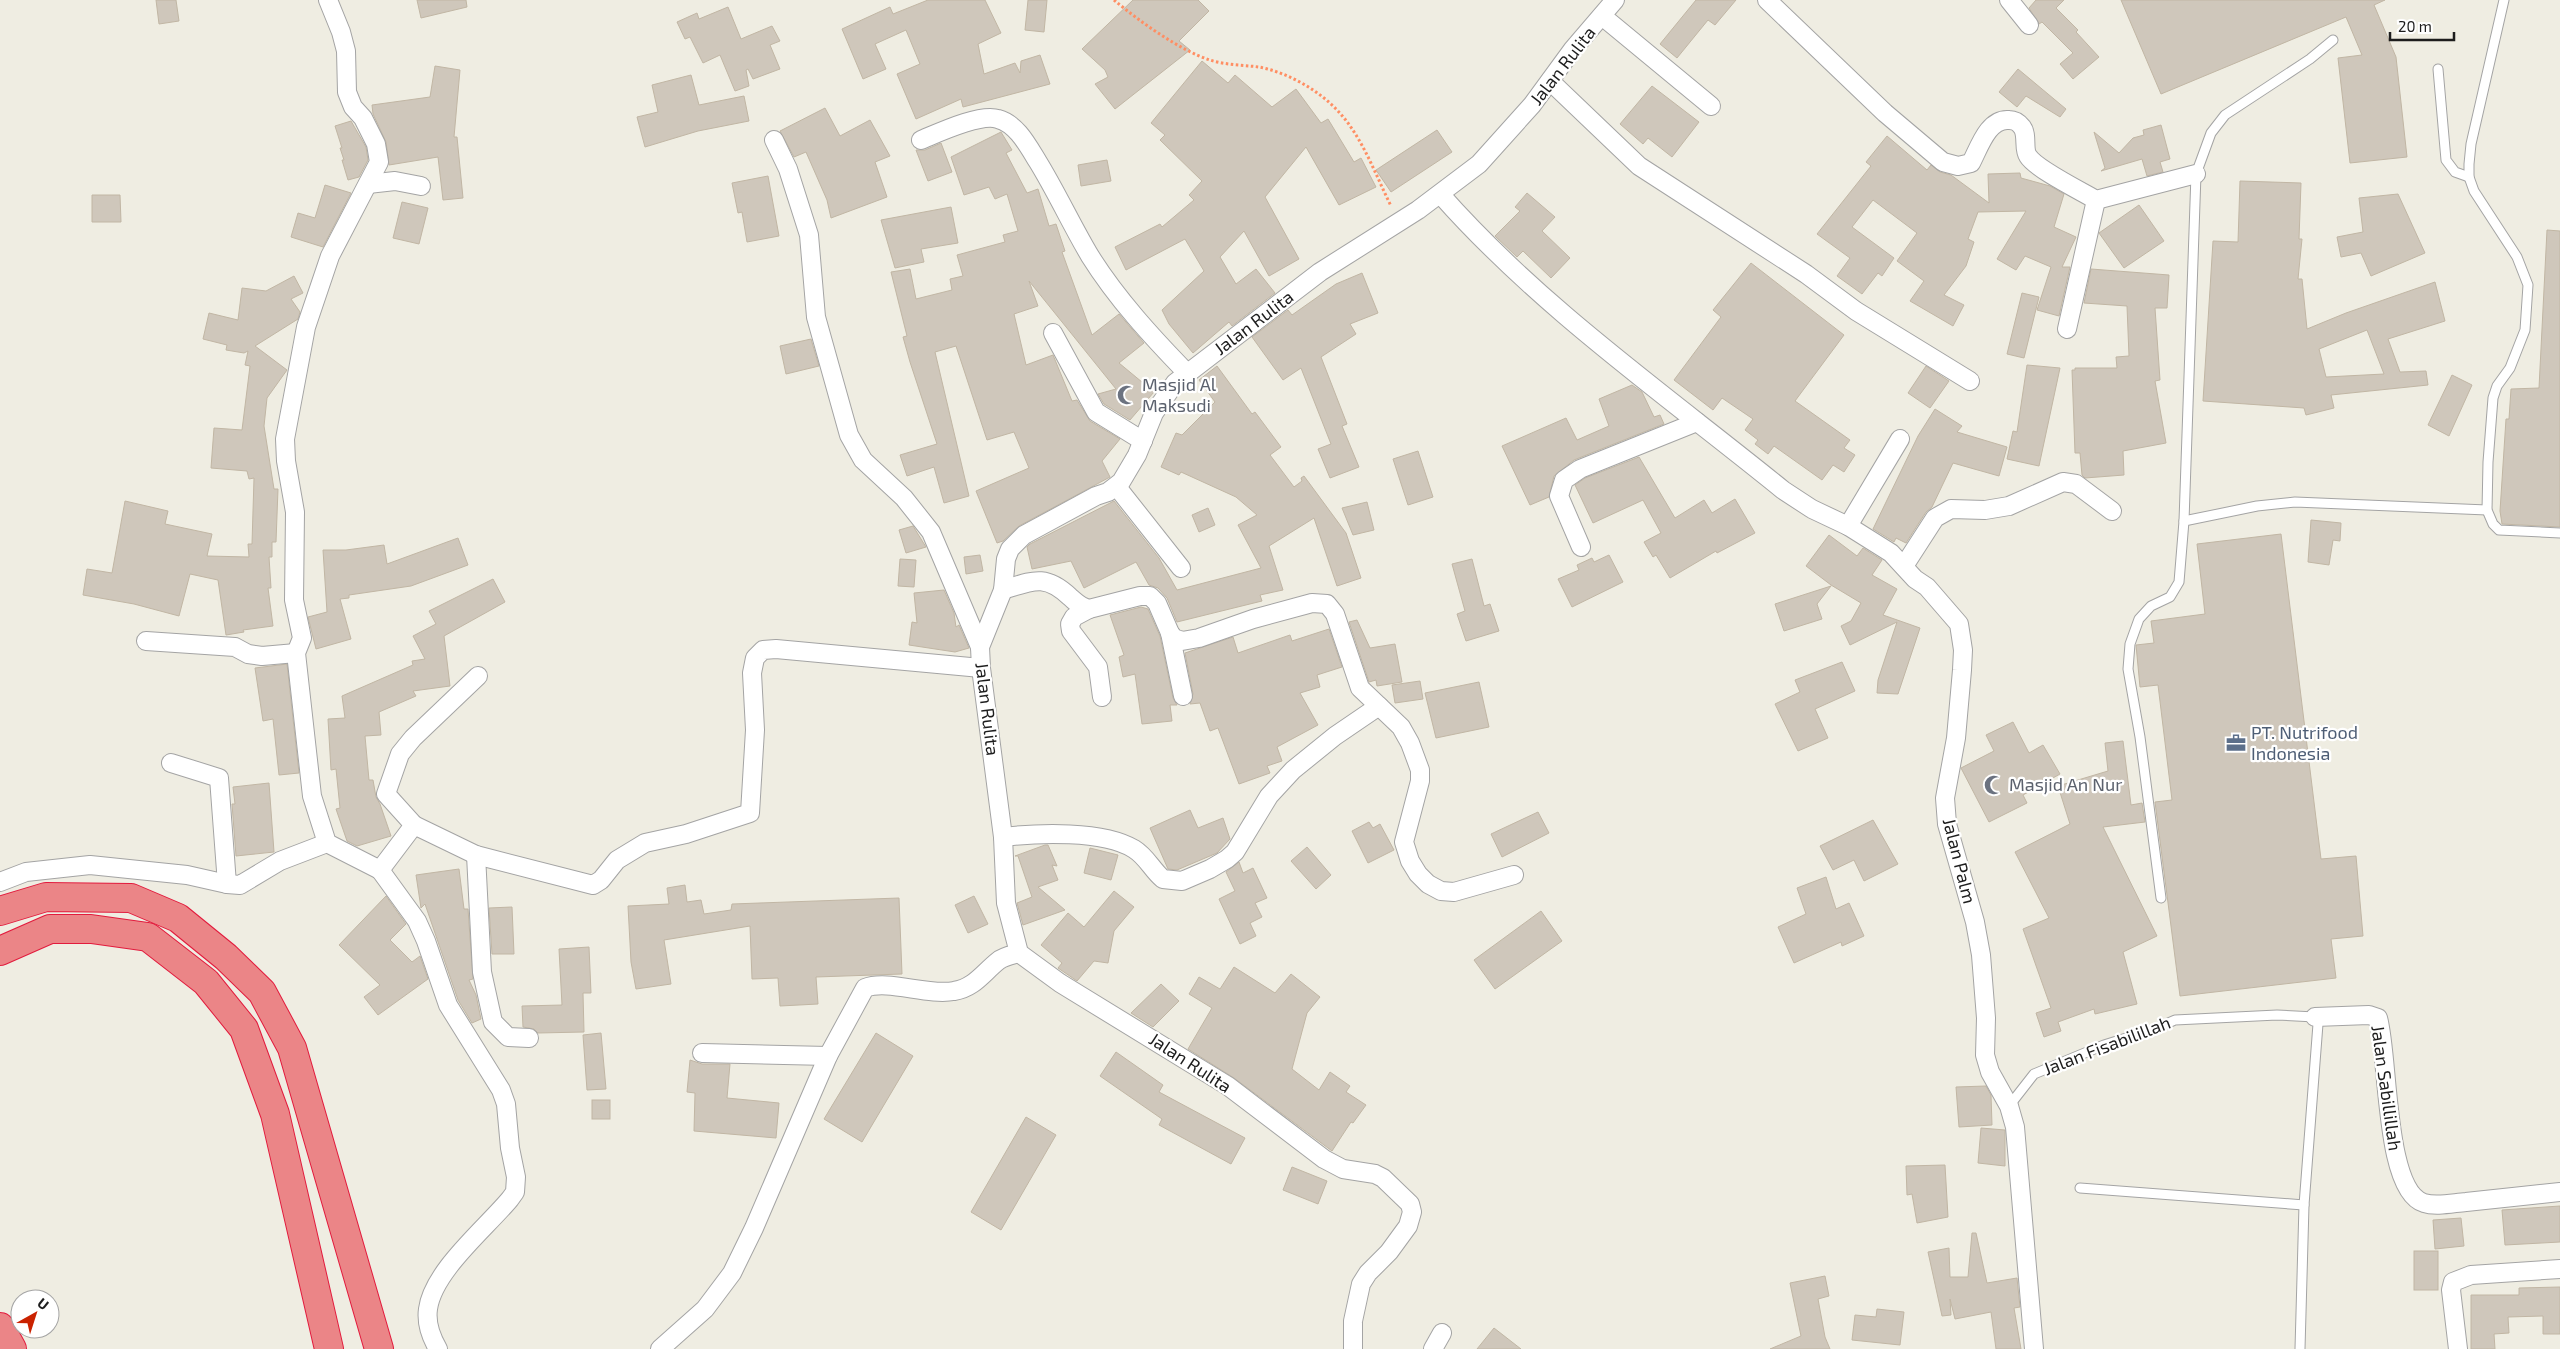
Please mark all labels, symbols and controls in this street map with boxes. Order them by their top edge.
scale bar [2390,10,2454,42]
text: 20 m [2398,17,2432,35]
street label: Jalan Rulita [1525,22,1600,109]
street label: Jalan Rulita [1209,285,1297,359]
place label: Masjid Al Maksudi [1142,373,1217,416]
mosque icon: Masjid Al Maksudi [1116,384,1138,406]
street label: Jalan Rulita [971,661,1005,757]
place label: PT. Nutrifood Indonesia [2251,721,2358,764]
office icon: PT. Nutrifood Indonesia [2225,732,2247,754]
place label: Masjid An Nur [2009,773,2123,795]
mosque icon: Masjid An Nur [1983,774,2005,796]
street label: Jalan Palm [1939,816,1981,906]
street label: Jalan Fisabilillah [2040,1011,2173,1079]
street label: Jalan Sabillillah [2367,1024,2407,1152]
street label: Jalan Rulita [1145,1027,1236,1097]
north arrow [10,1289,60,1339]
text: U [34,1294,53,1313]

